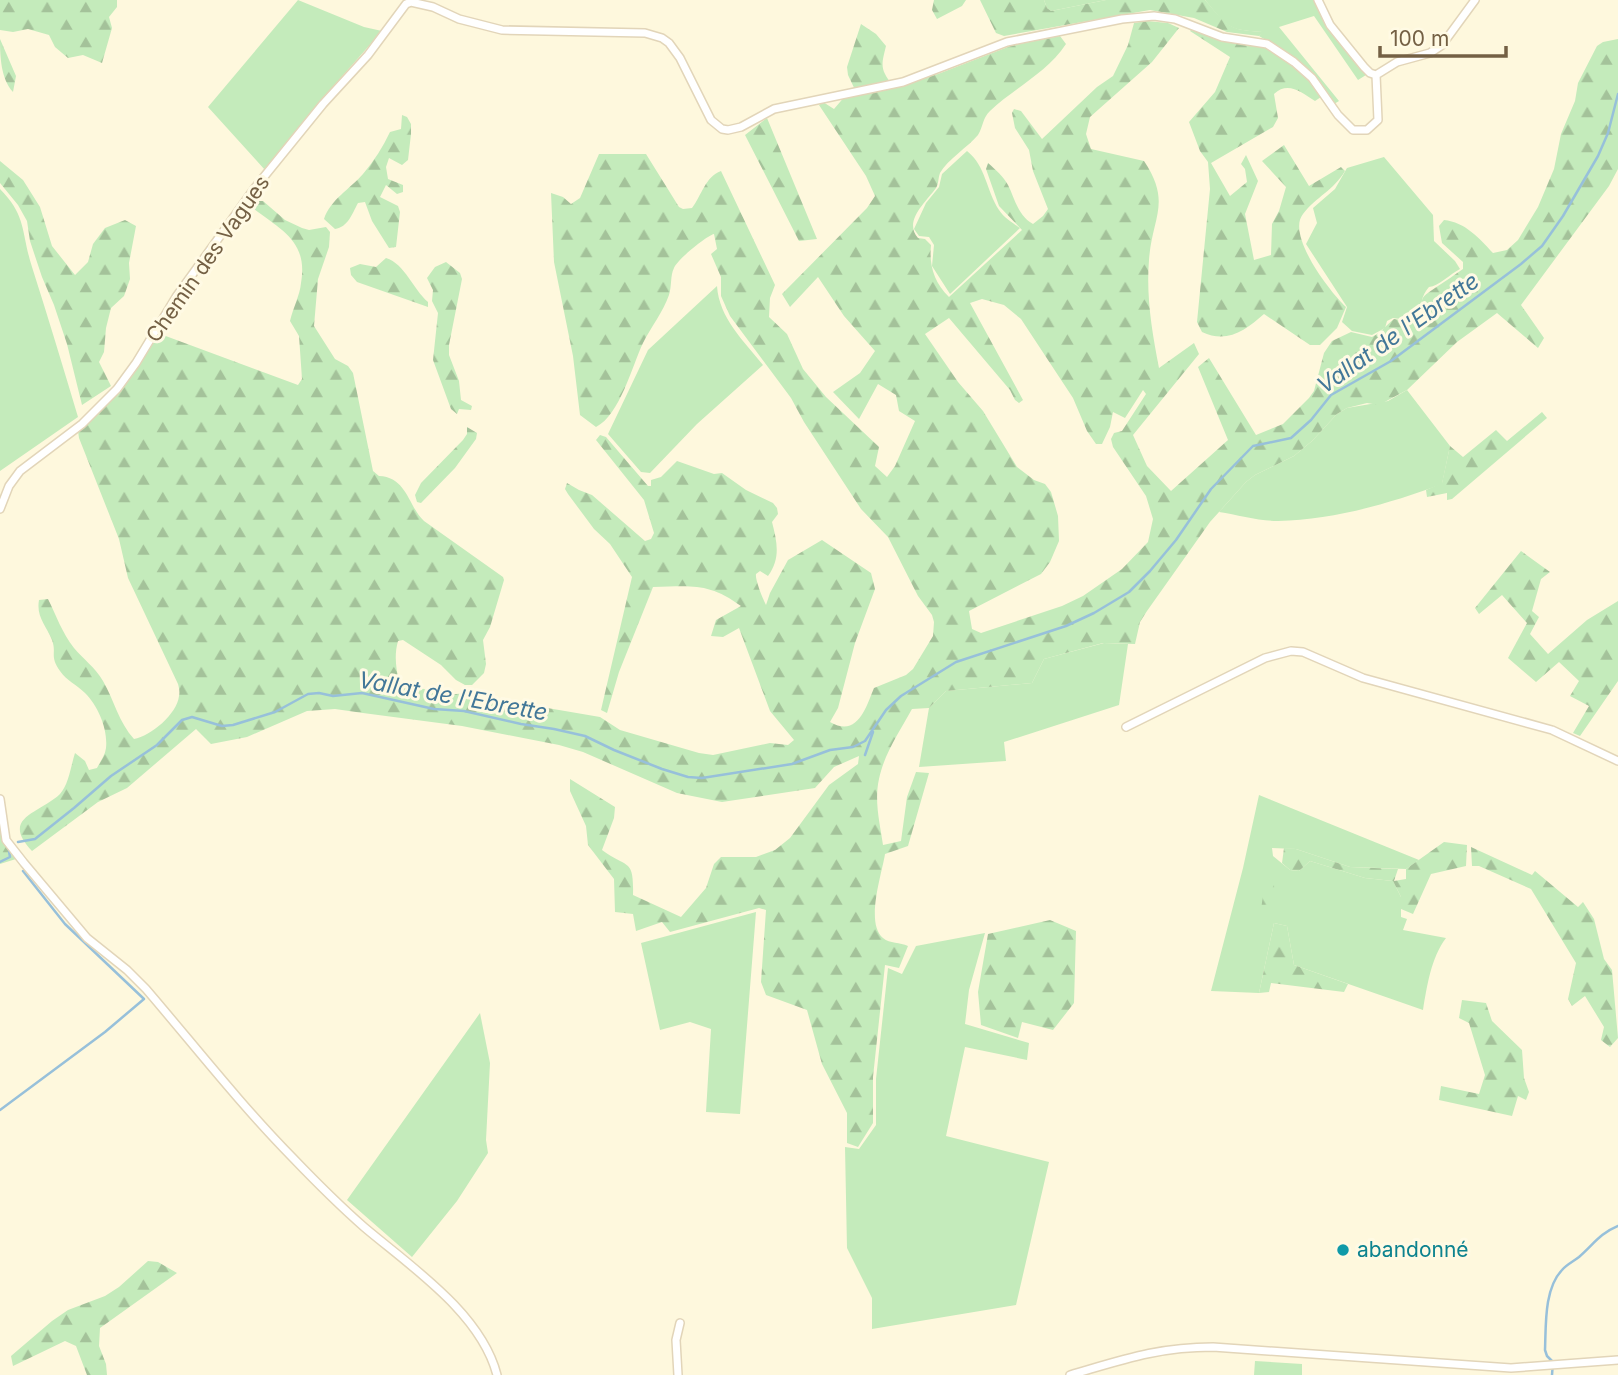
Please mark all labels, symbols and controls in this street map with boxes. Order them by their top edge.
scale bar [1380,14,1506,58]
text: 100 m [1390,26,1449,51]
street label: Chemin des Vagues [141,171,275,347]
water label: Vallat de l'Ebrette [1312,267,1484,399]
water label: Vallat de l'Ebrette [356,666,550,726]
place label: abandonné [1357,1237,1469,1262]
marker: abandonné [1335,1242,1351,1258]

